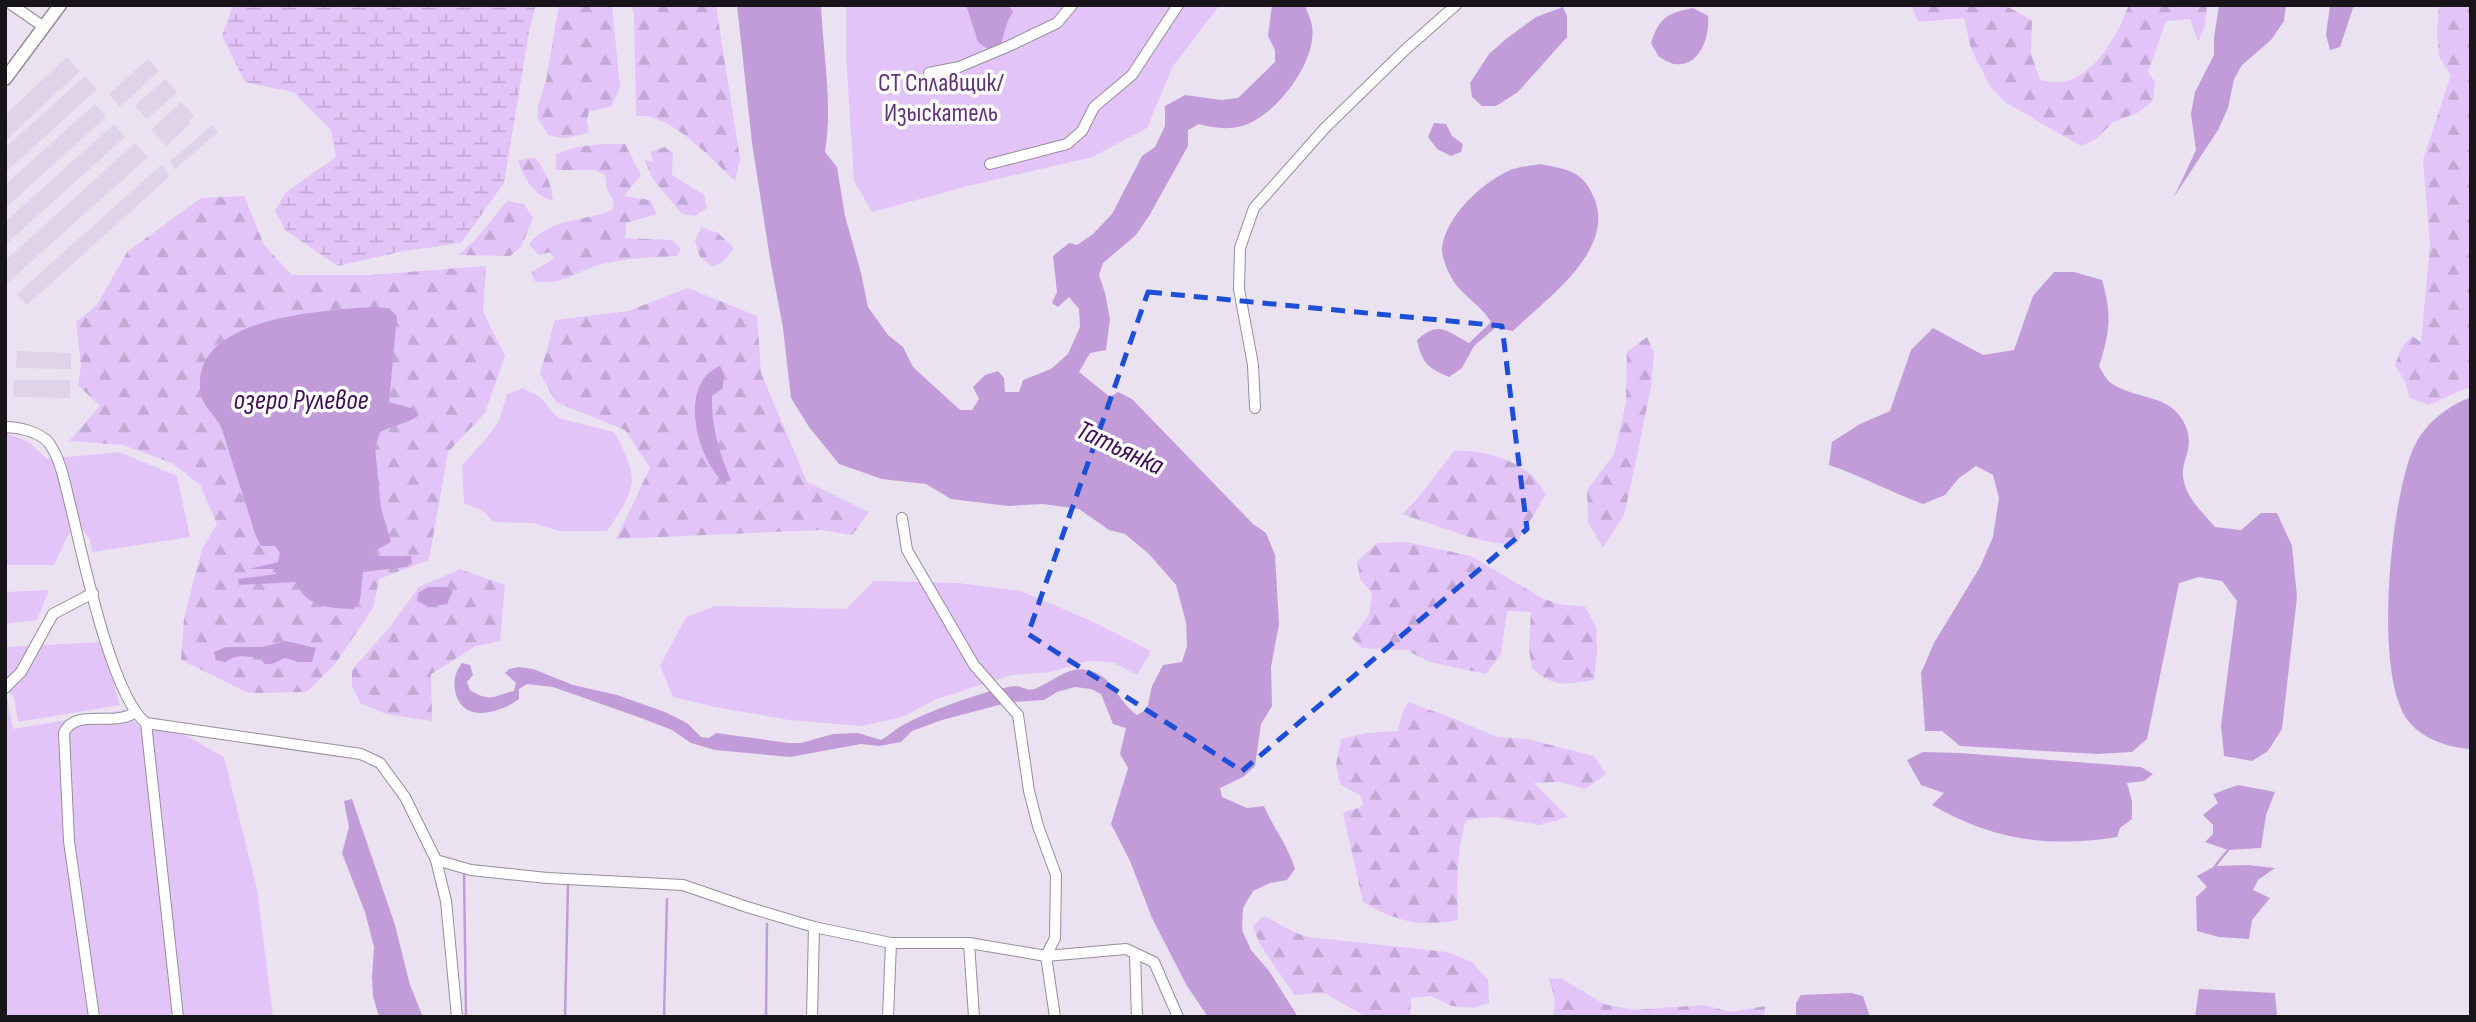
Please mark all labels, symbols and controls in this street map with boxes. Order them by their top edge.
park label: СТ Сплавщик/ Изыскатель [878,68,1004,129]
water label: озеро Рулевое [233,384,369,417]
water label: Татьянка [1071,413,1170,483]

